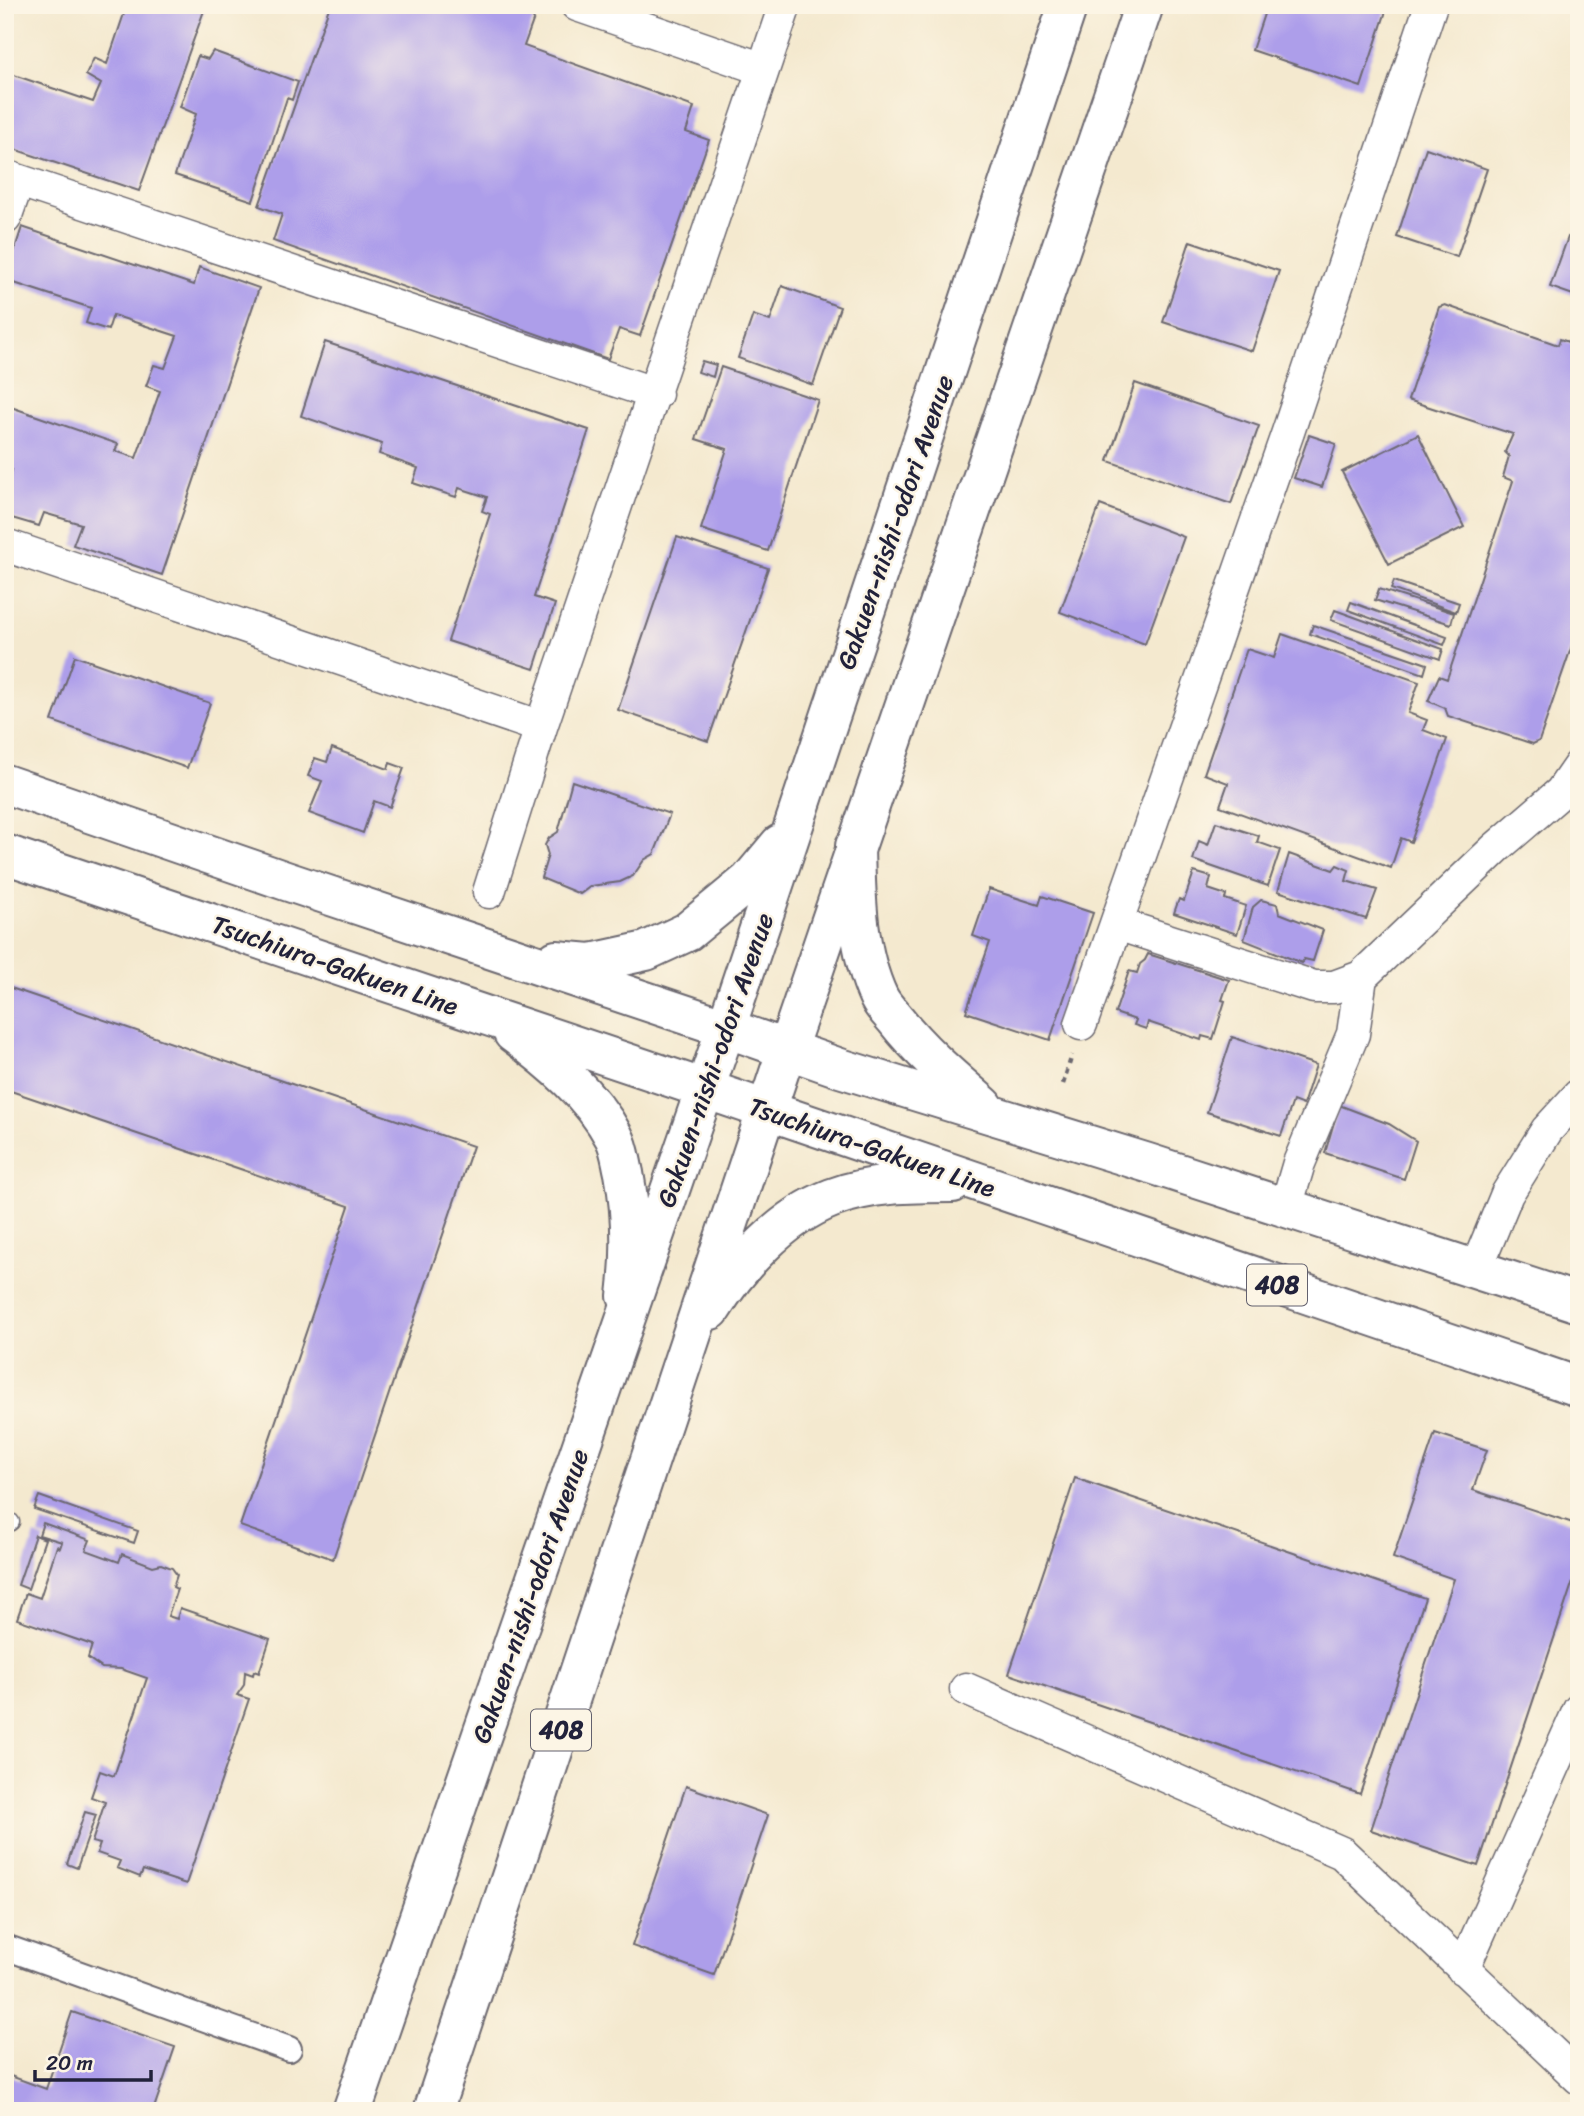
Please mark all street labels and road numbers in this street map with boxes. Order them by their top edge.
street label: Gakuen-nishi-odori Avenue [823,368,967,676]
street label: Tsuchiura-Gakuen Line [205,901,465,1029]
street label: Gakuen-nishi-odori Avenue [643,906,787,1214]
street label: Tsuchiura-Gakuen Line [742,1083,1002,1211]
road number: 408 [1247,1265,1307,1306]
street label: Gakuen-nishi-odori Avenue [458,1442,602,1750]
road number: 408 [531,1710,591,1750]

